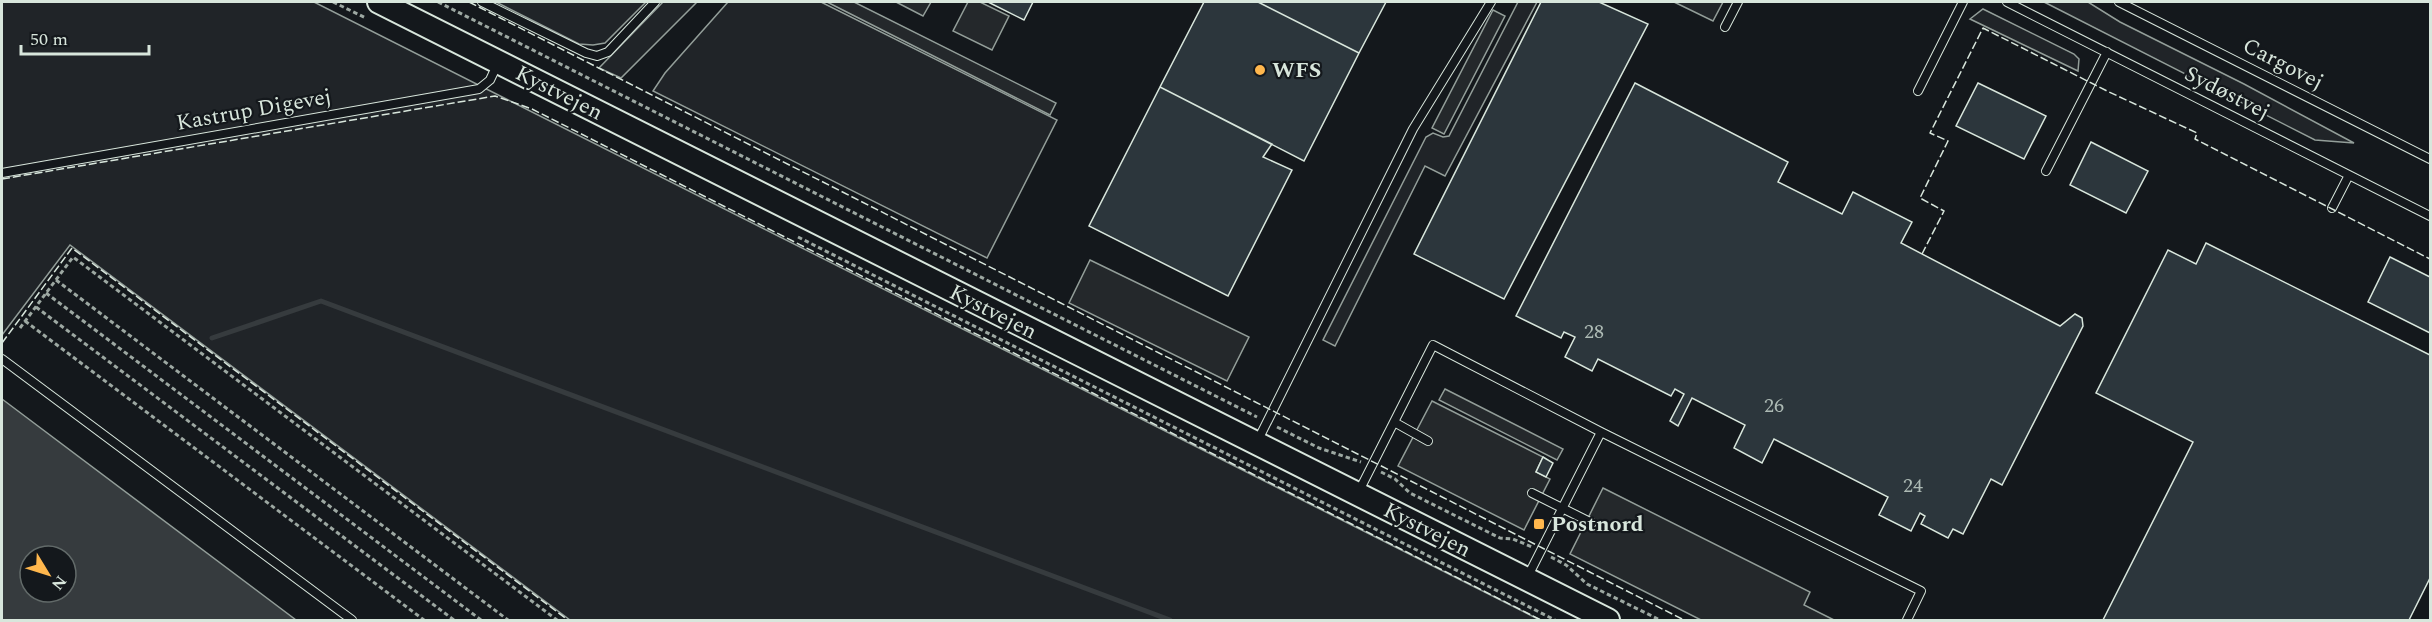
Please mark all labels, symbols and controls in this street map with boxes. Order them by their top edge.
scale bar [21,18,148,56]
text: 50 m [30,26,68,53]
street label: Cargovej [2237,29,2329,99]
place label: WFS [1272,54,1321,87]
street label: Kystvejen [509,57,609,129]
street label: Sydøstvej [2178,57,2276,129]
marker: WFS [1253,63,1267,77]
street label: Kastrup Digevej [174,80,334,140]
street label: Kystvejen [943,276,1043,348]
house number: 28 [1584,317,1604,347]
house number: 26 [1764,391,1784,421]
house number: 24 [1903,471,1923,501]
street label: Kystvejen [1377,494,1477,566]
place label: Postnord [1551,508,1644,541]
marker: Postnord [1532,517,1546,531]
north arrow [18,544,78,604]
text: N [46,570,73,595]

